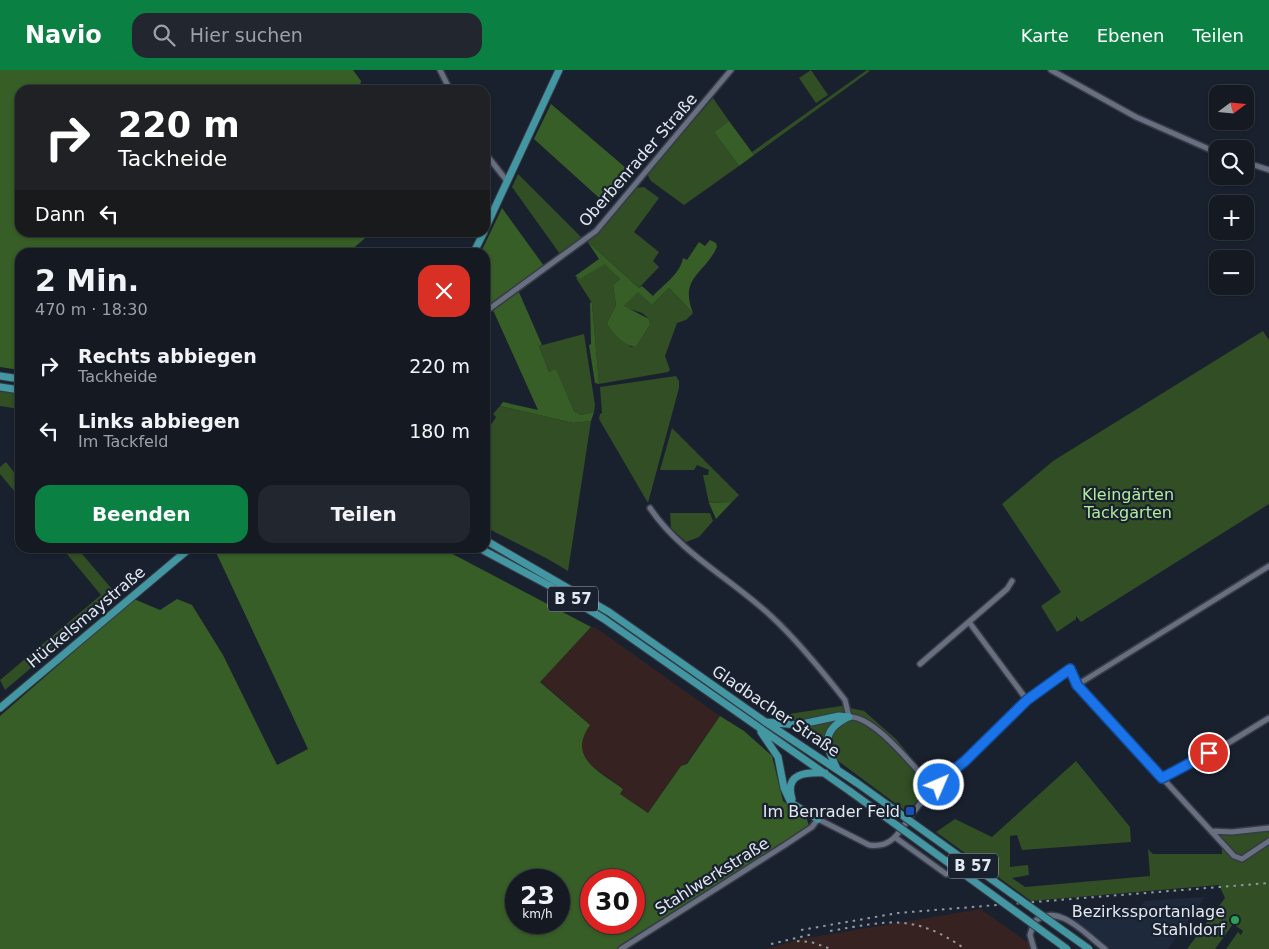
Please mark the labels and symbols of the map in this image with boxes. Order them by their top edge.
north arrow [1209,85,1254,130]
street label: Oberbenrader Straße [575,90,701,230]
park label: Kleingärten Tackgarten [1082,485,1174,522]
street label: Hückelsmaystraße [23,562,149,672]
road number: B 57 [548,586,598,612]
street label: Gladbacher Straße [709,661,843,761]
pin [1188,732,1230,774]
position arrow [912,758,964,810]
place label: Im Benrader Feld [763,802,900,821]
marker: Im Benrader Feld [904,805,916,817]
street label: Stahlwerkstraße [652,833,772,919]
road number: B 57 [948,854,998,878]
speed limit sign: 30 [580,869,645,934]
place label: Bezirkssportanlage Stahldorf [1072,902,1225,939]
marker: Bezirkssportanlage Stahldorf [1229,914,1241,926]

